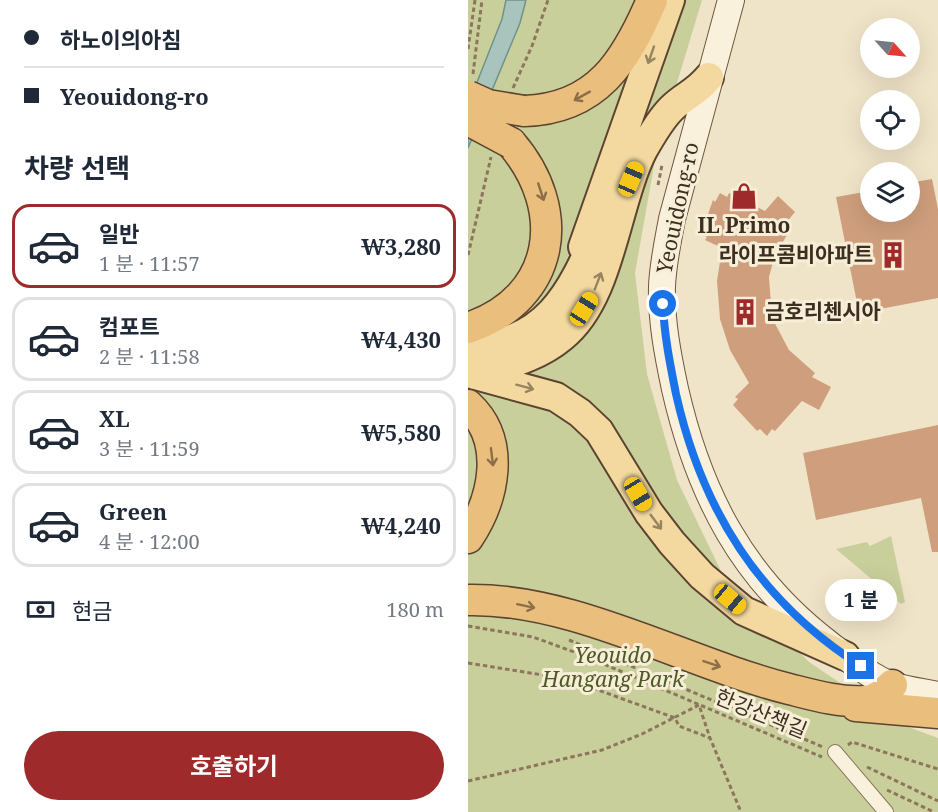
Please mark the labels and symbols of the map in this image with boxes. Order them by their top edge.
north arrow [860,18,920,78]
one-way arrow [645,46,656,64]
one-way arrow [574,90,591,102]
street label: Yeouidong-ro [649,140,705,277]
car [616,159,646,199]
shop icon: IL Primo [729,181,759,211]
one-way arrow [536,182,547,201]
place label: IL Primo [698,211,791,239]
place label: 라이프콤비아파트 [718,240,873,268]
building icon: 라이프콤비아파트 [878,240,908,270]
one-way arrow [593,272,604,291]
car [567,289,601,329]
route start [649,290,676,317]
building icon: 금호리첸시아 [730,297,760,327]
place label: 금호리첸시아 [765,297,881,325]
one-way arrow [515,382,534,393]
one-way arrow [487,446,498,466]
car [621,474,655,514]
one-way arrow [650,513,662,529]
callout: 1 분 [825,579,897,621]
car [710,581,750,617]
one-way arrow [516,601,535,612]
park label: Yeouido Hangang Park [541,641,685,693]
route end [847,652,874,679]
one-way arrow [702,660,721,671]
street label: 한강산책길 [711,682,811,744]

